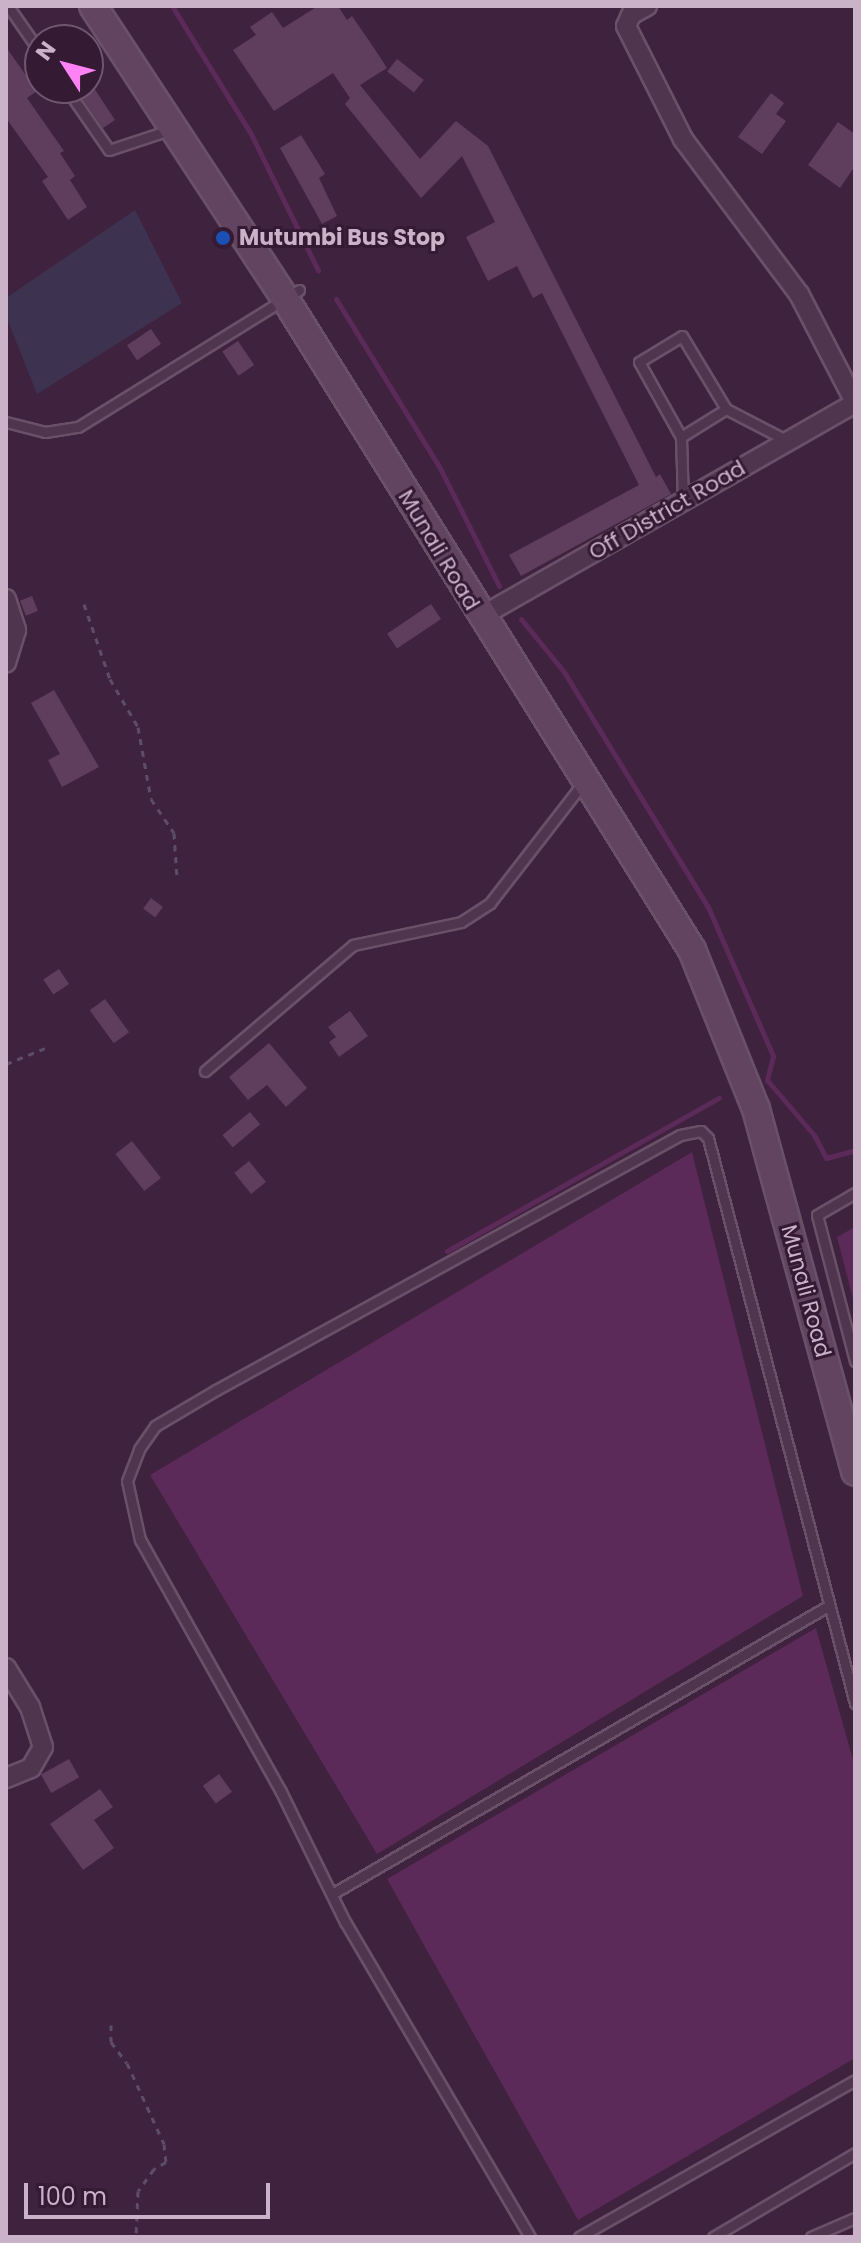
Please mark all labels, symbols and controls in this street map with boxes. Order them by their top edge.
north arrow [24,24,104,104]
text: N [28,35,63,67]
place label: Mutumbi Bus Stop [239,225,445,251]
marker: Mutumbi Bus Stop [214,229,232,247]
street label: Off District Road [584,455,750,565]
street label: Munali Road [393,485,485,615]
street label: Munali Road [776,1222,836,1360]
scale bar [28,2167,274,2217]
text: 100 m [38,2180,107,2213]

